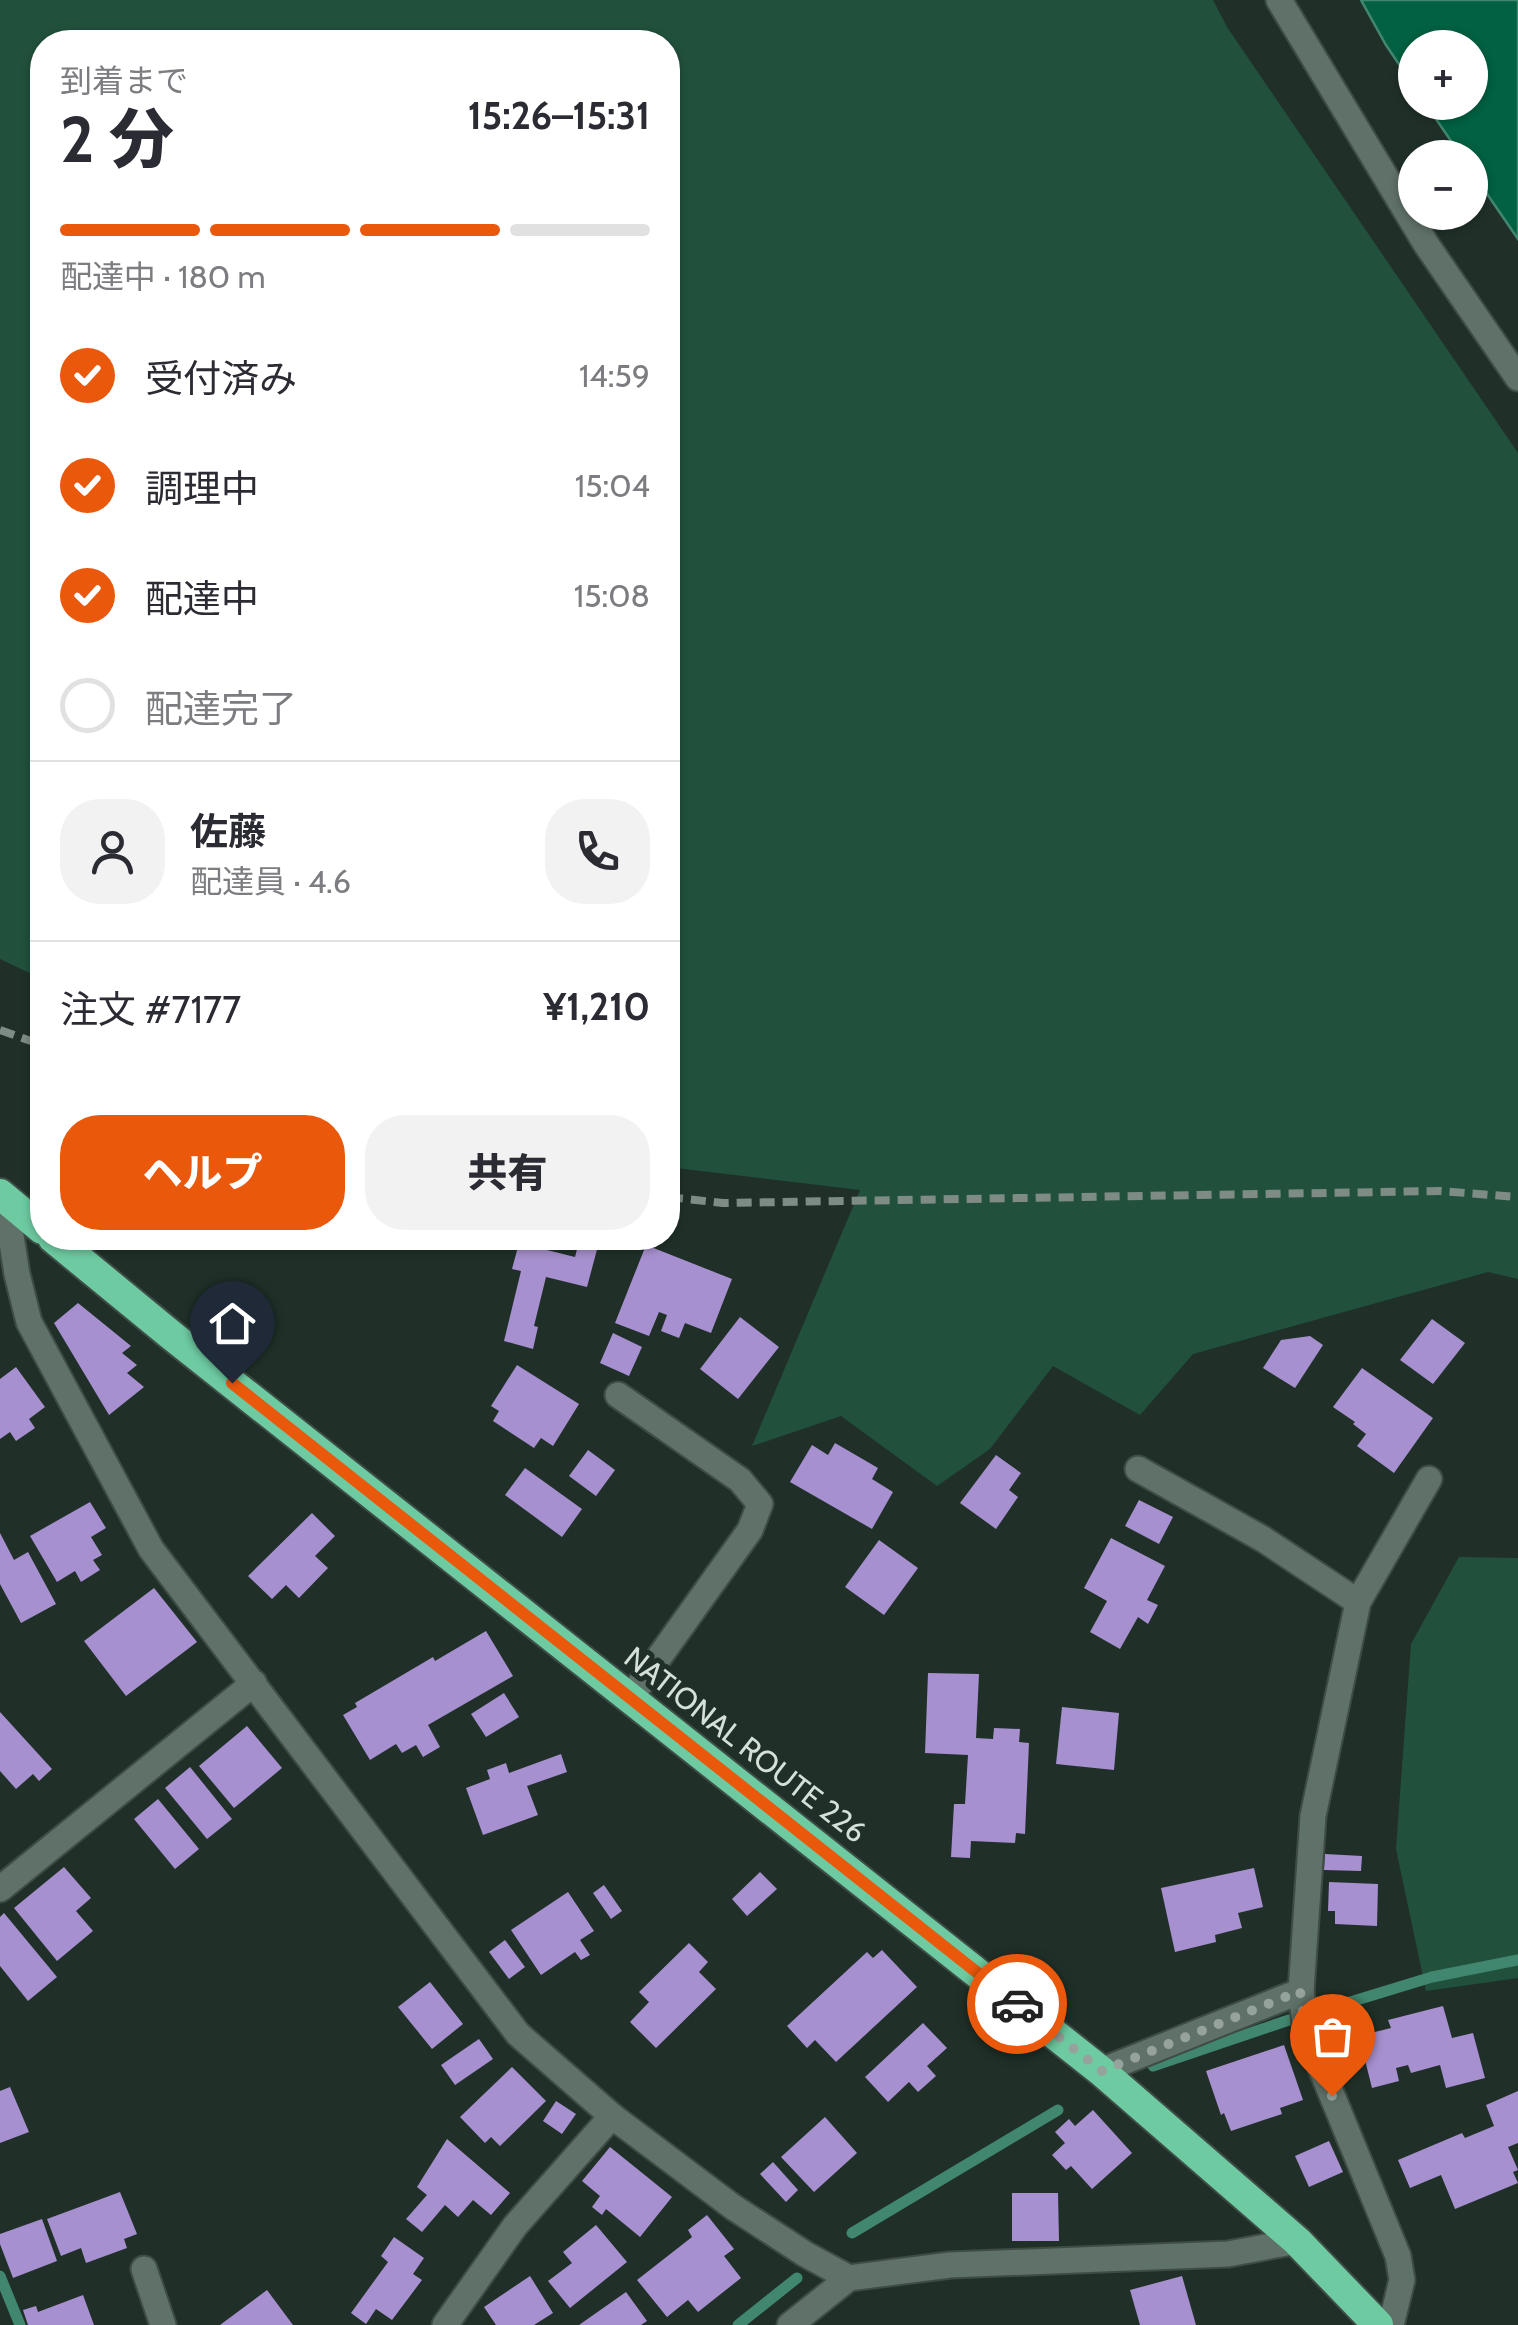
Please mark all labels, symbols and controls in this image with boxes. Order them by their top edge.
map controls [1398,30,1488,230]
button: + [1398,30,1488,120]
text: 到着まで [60,61,188,100]
text: 15:26–15:31 [468,92,650,139]
text: 2 分 [60,99,174,178]
button: − [1398,140,1488,230]
text: 配達中 · 180 m [60,257,265,296]
icon: check [60,348,115,403]
text: 受付済み [145,355,297,402]
text: 14:59 [579,356,650,395]
icon: check [60,458,115,513]
text: 調理中 [145,465,259,512]
text: 15:04 [575,466,650,505]
icon: check [60,568,115,623]
text: 配達中 [145,575,259,622]
text: 15:08 [574,576,650,615]
text: 配達完了 [145,685,297,732]
button: person [60,799,165,904]
button: phone [545,799,650,904]
text: 佐藤 [190,808,266,855]
text: 配達員 · 4.6 [190,862,351,901]
text: ¥1,210 [543,983,650,1030]
text: 注文 #7177 [60,986,241,1033]
button: ヘルプ [60,1115,345,1230]
button: 共有 [365,1115,650,1230]
pin [190,1281,275,1384]
icon: home [205,1296,260,1351]
street label: NATIONAL ROUTE 226 [617,1639,874,1851]
courier [967,1954,1067,2054]
icon: car [990,1977,1045,2032]
pin [1290,1994,1375,2097]
icon: bag [1305,2009,1360,2064]

